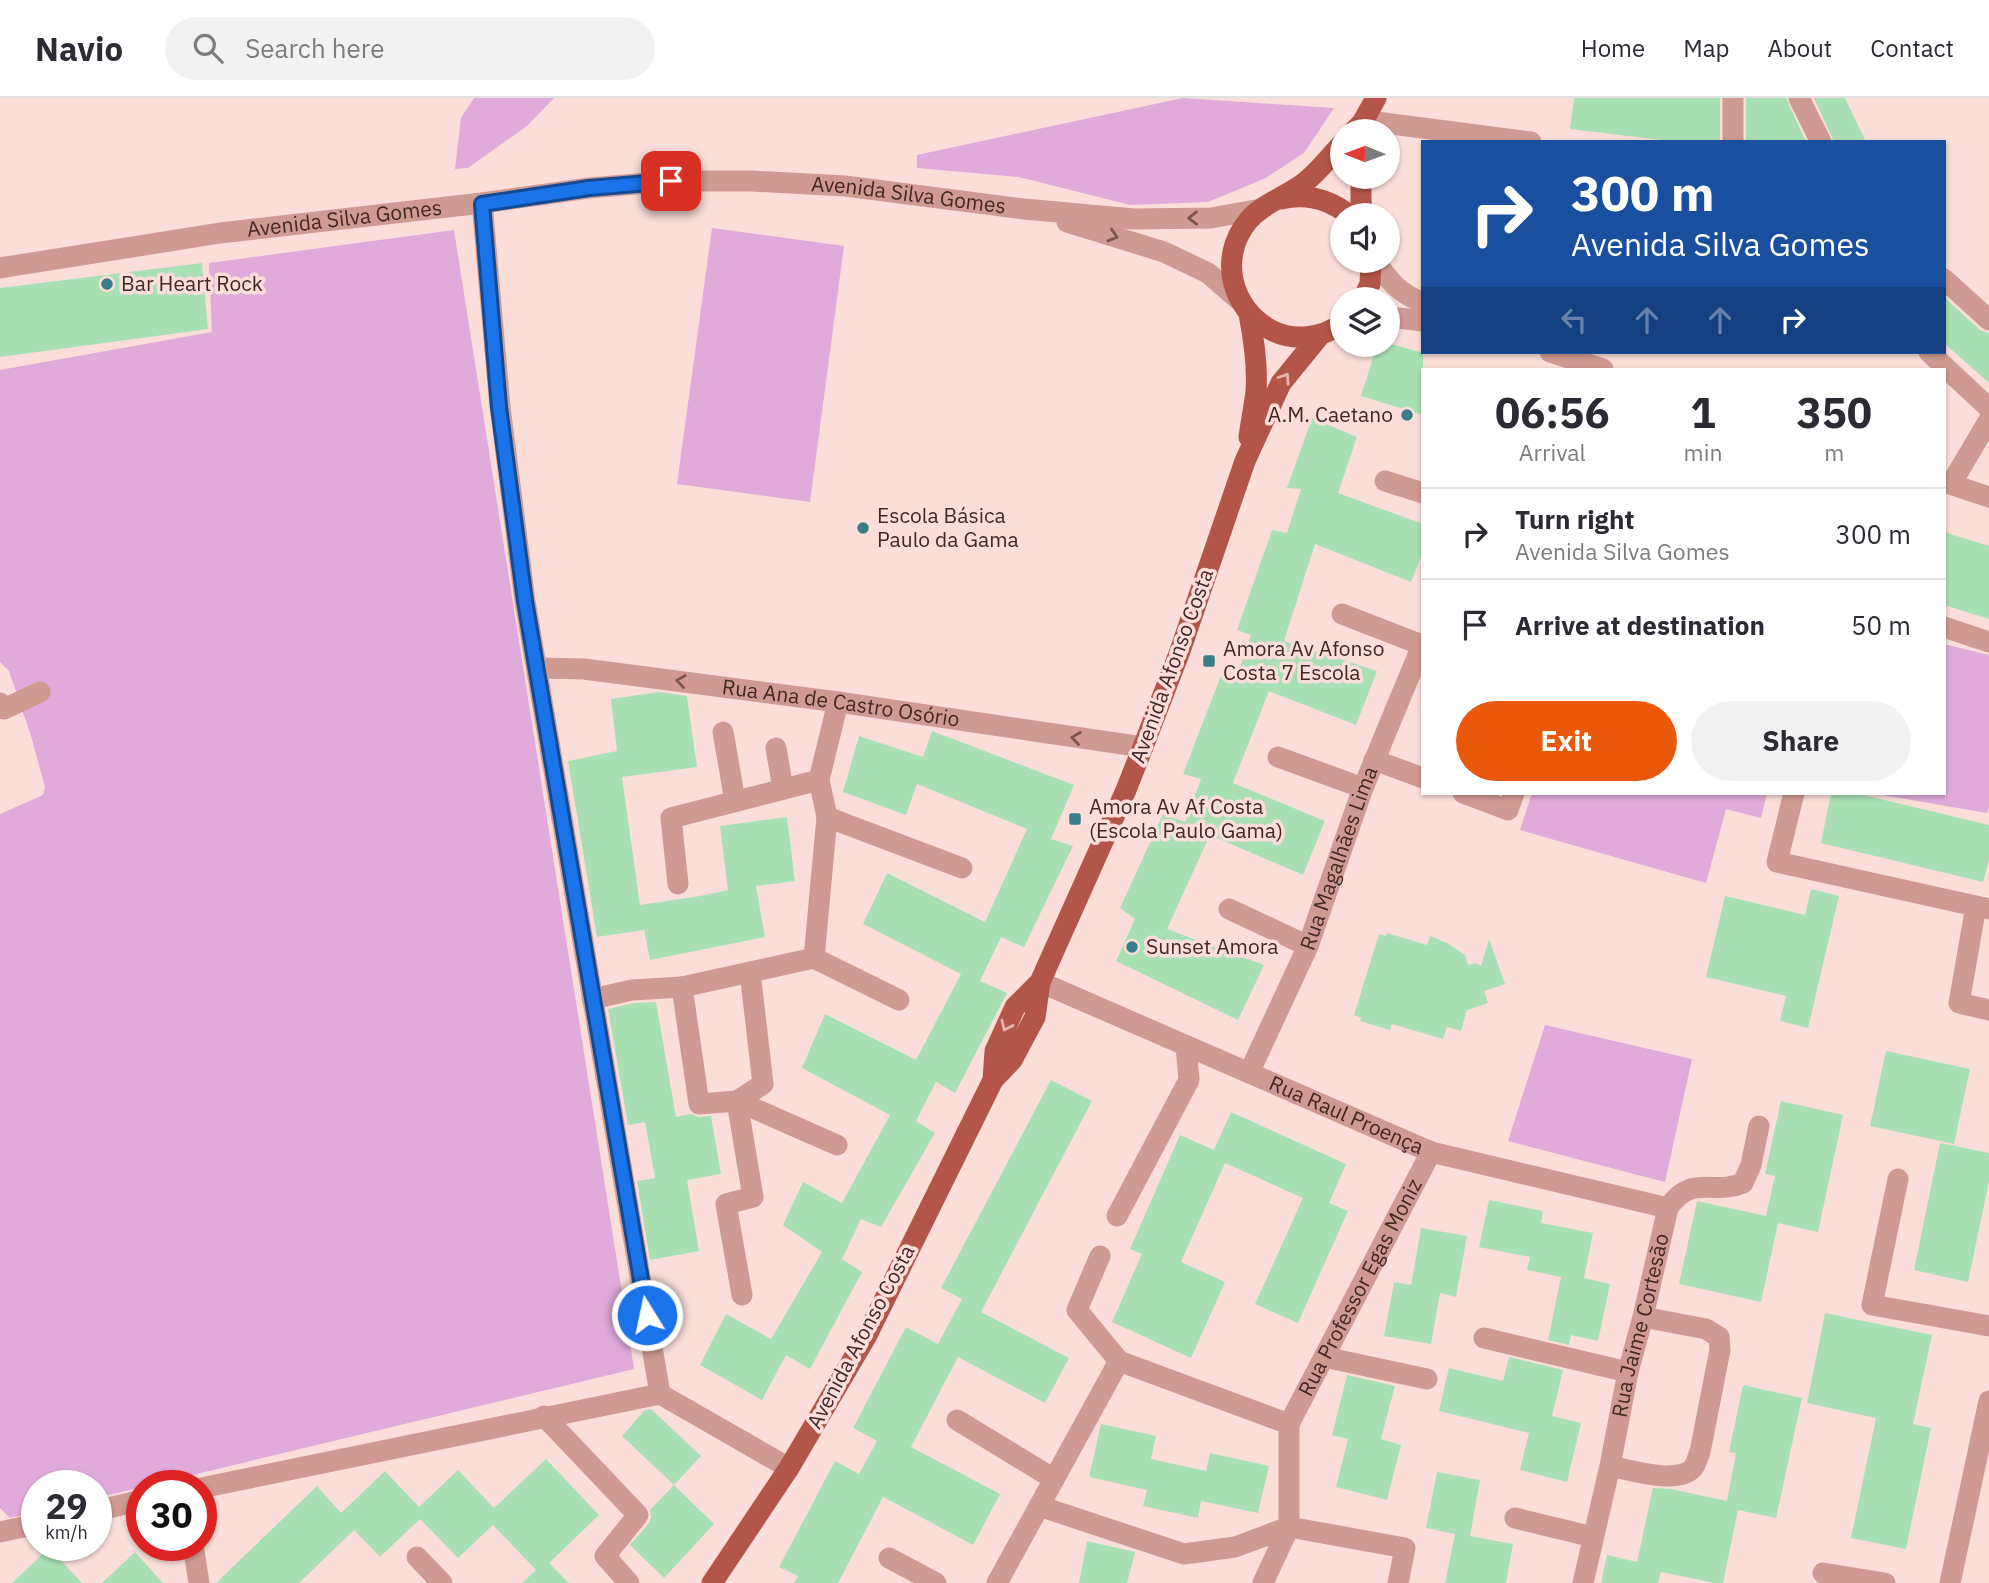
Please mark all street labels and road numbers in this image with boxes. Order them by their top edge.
street label: Avenida Silva Gomes [810,169,1008,220]
street label: Avenida Silva Gomes [245,193,443,243]
street label: Avenida Afonso Costa [1123,565,1219,767]
street label: Rua Ana de Castro Osório [720,672,962,733]
street label: Rua Magalhães Lima [1293,762,1383,954]
street label: Rua Raul Proença [1265,1068,1428,1160]
street label: Rua Professor Egas Moniz [1291,1173,1428,1401]
street label: Rua Jaime Cortesão [1605,1230,1675,1420]
street label: Avenida Afonso Costa [800,1240,920,1433]

